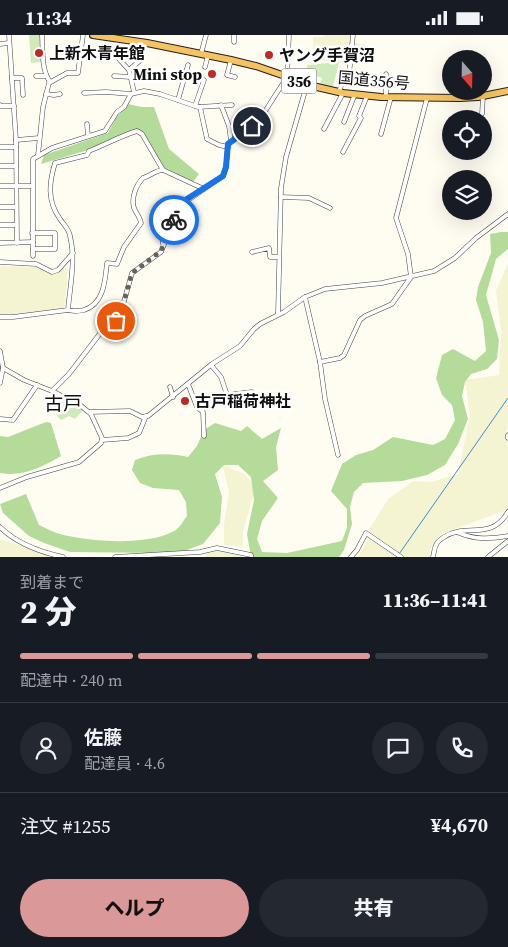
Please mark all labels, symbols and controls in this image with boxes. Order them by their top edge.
text: 11:34 [25,5,72,31]
place label: 上新木青年館 [49,42,145,64]
place label: ヤング手賀沼 [279,44,375,66]
marker: 上新木青年館 [33,47,45,59]
marker: ヤング手賀沼 [263,49,275,61]
north arrow [442,50,492,100]
map controls [442,50,492,220]
place label: Mini stop [133,63,202,85]
street label: 国道356号 [337,66,411,94]
marker: Mini stop [206,68,218,80]
road number: 356 [282,69,316,93]
pin [231,105,273,147]
button: locate [442,110,492,160]
icon: home [238,112,266,140]
button: layers [442,170,492,220]
courier [149,195,199,245]
icon: bike [160,206,188,234]
pin [95,300,137,342]
icon: bag [102,307,130,335]
district label: 古戸 [44,390,82,416]
place label: 古戸稲荷神社 [195,390,291,412]
marker: 古戸稲荷神社 [179,395,191,407]
text: 到着まで [20,571,84,593]
text: 11:36–11:41 [383,587,488,613]
text: 2 分 [20,590,76,634]
text: 配達中 · 240 m [20,669,122,691]
button: person [20,722,72,774]
button: chat [372,722,424,774]
button: phone [436,722,488,774]
text: 佐藤 [84,724,122,750]
text: 配達員 · 4.6 [84,752,165,774]
text: ¥4,670 [431,812,488,838]
text: 注文 #1255 [20,813,110,839]
button: ヘルプ [20,879,249,937]
button: 共有 [259,879,488,937]

